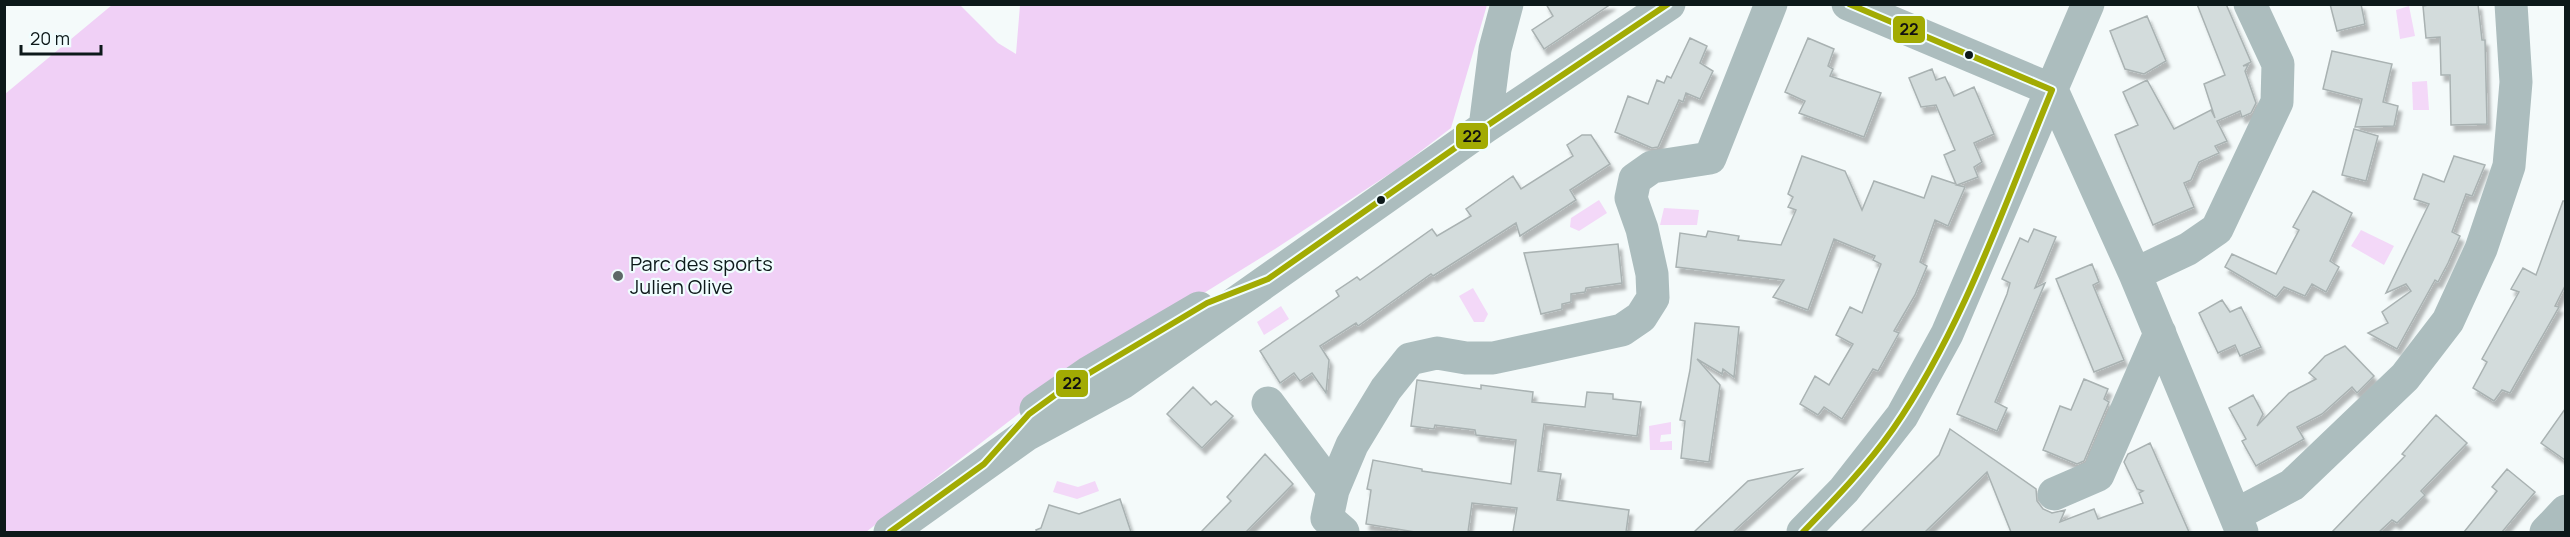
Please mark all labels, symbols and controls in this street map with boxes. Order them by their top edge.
line badge: 22 [1892,15,1926,44]
scale bar [21,18,100,56]
text: 22 [1899,18,1919,40]
text: 20 m [30,26,70,50]
unlabelled marker [1963,49,1975,61]
line badge: 22 [1455,122,1489,150]
text: 22 [1462,125,1482,147]
unlabelled marker [1375,194,1387,206]
place label: Parc des sports Julien Olive [630,250,773,300]
marker: Parc des sports Julien Olive [611,269,625,283]
line badge: 22 [1055,369,1089,398]
text: 22 [1062,372,1082,394]

